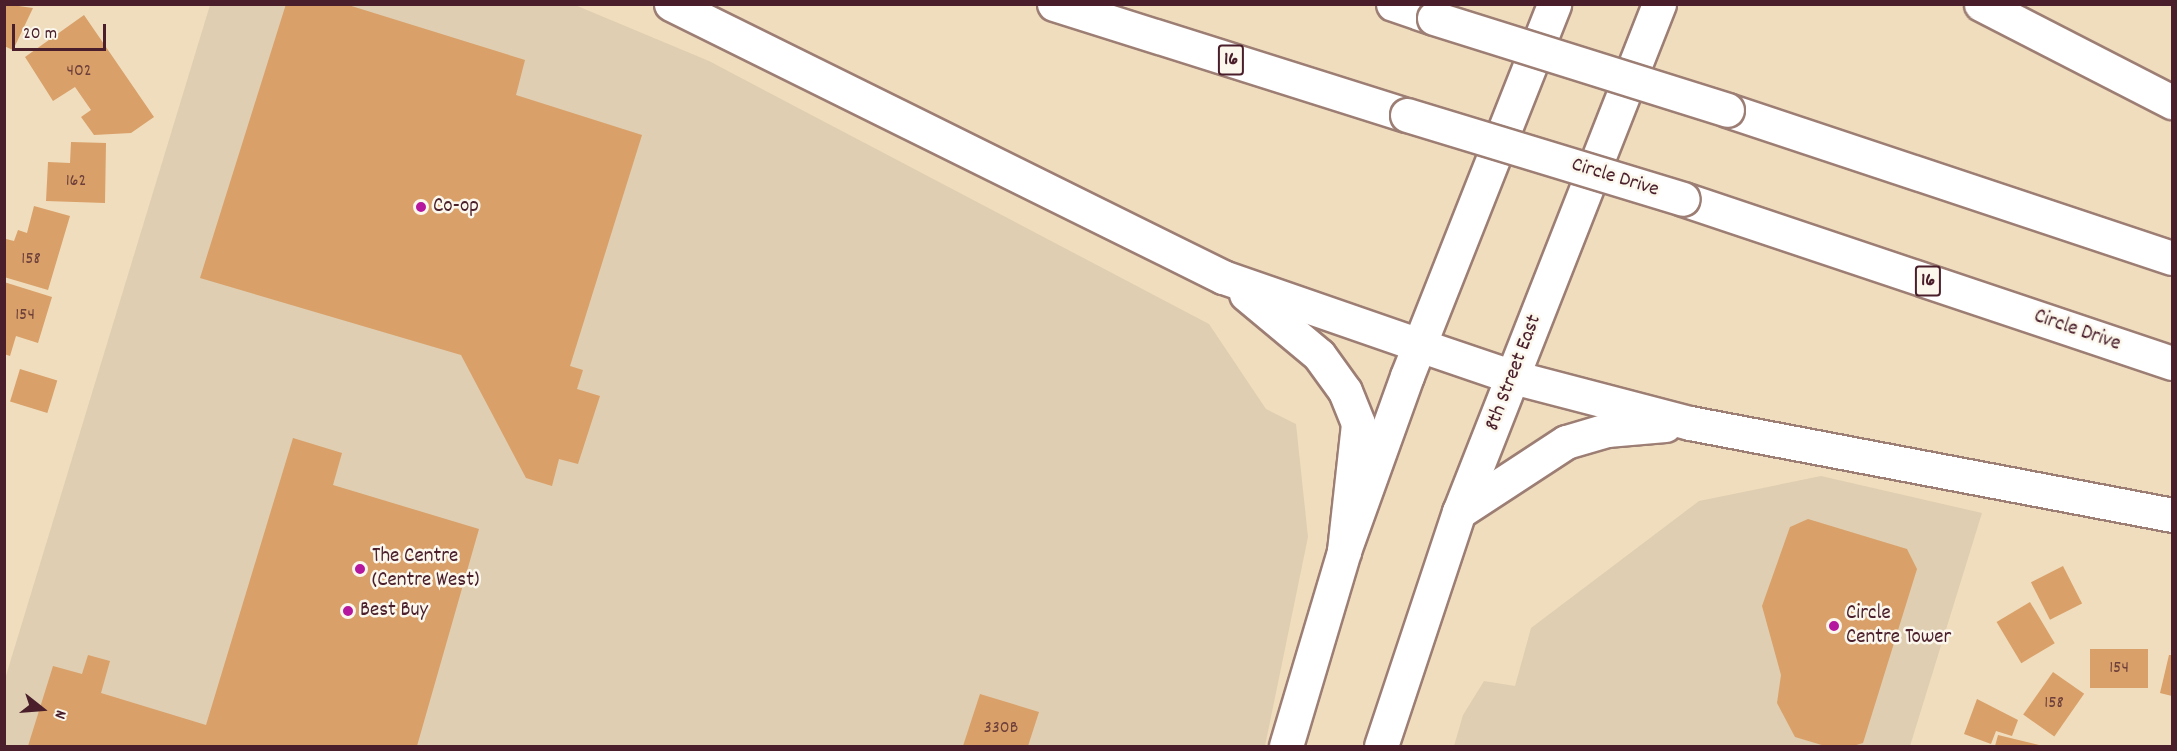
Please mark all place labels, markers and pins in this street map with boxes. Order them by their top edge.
place label: Co-op [433,194,479,220]
marker: Co-op [414,200,428,214]
place label: The Centre (Centre West) [372,544,479,594]
marker: The Centre (Centre West) [353,562,367,576]
place label: Best Buy [360,598,428,624]
place label: Circle Centre Tower [1846,601,1951,651]
marker: Best Buy [341,604,355,618]
marker: Circle Centre Tower [1827,619,1841,633]

